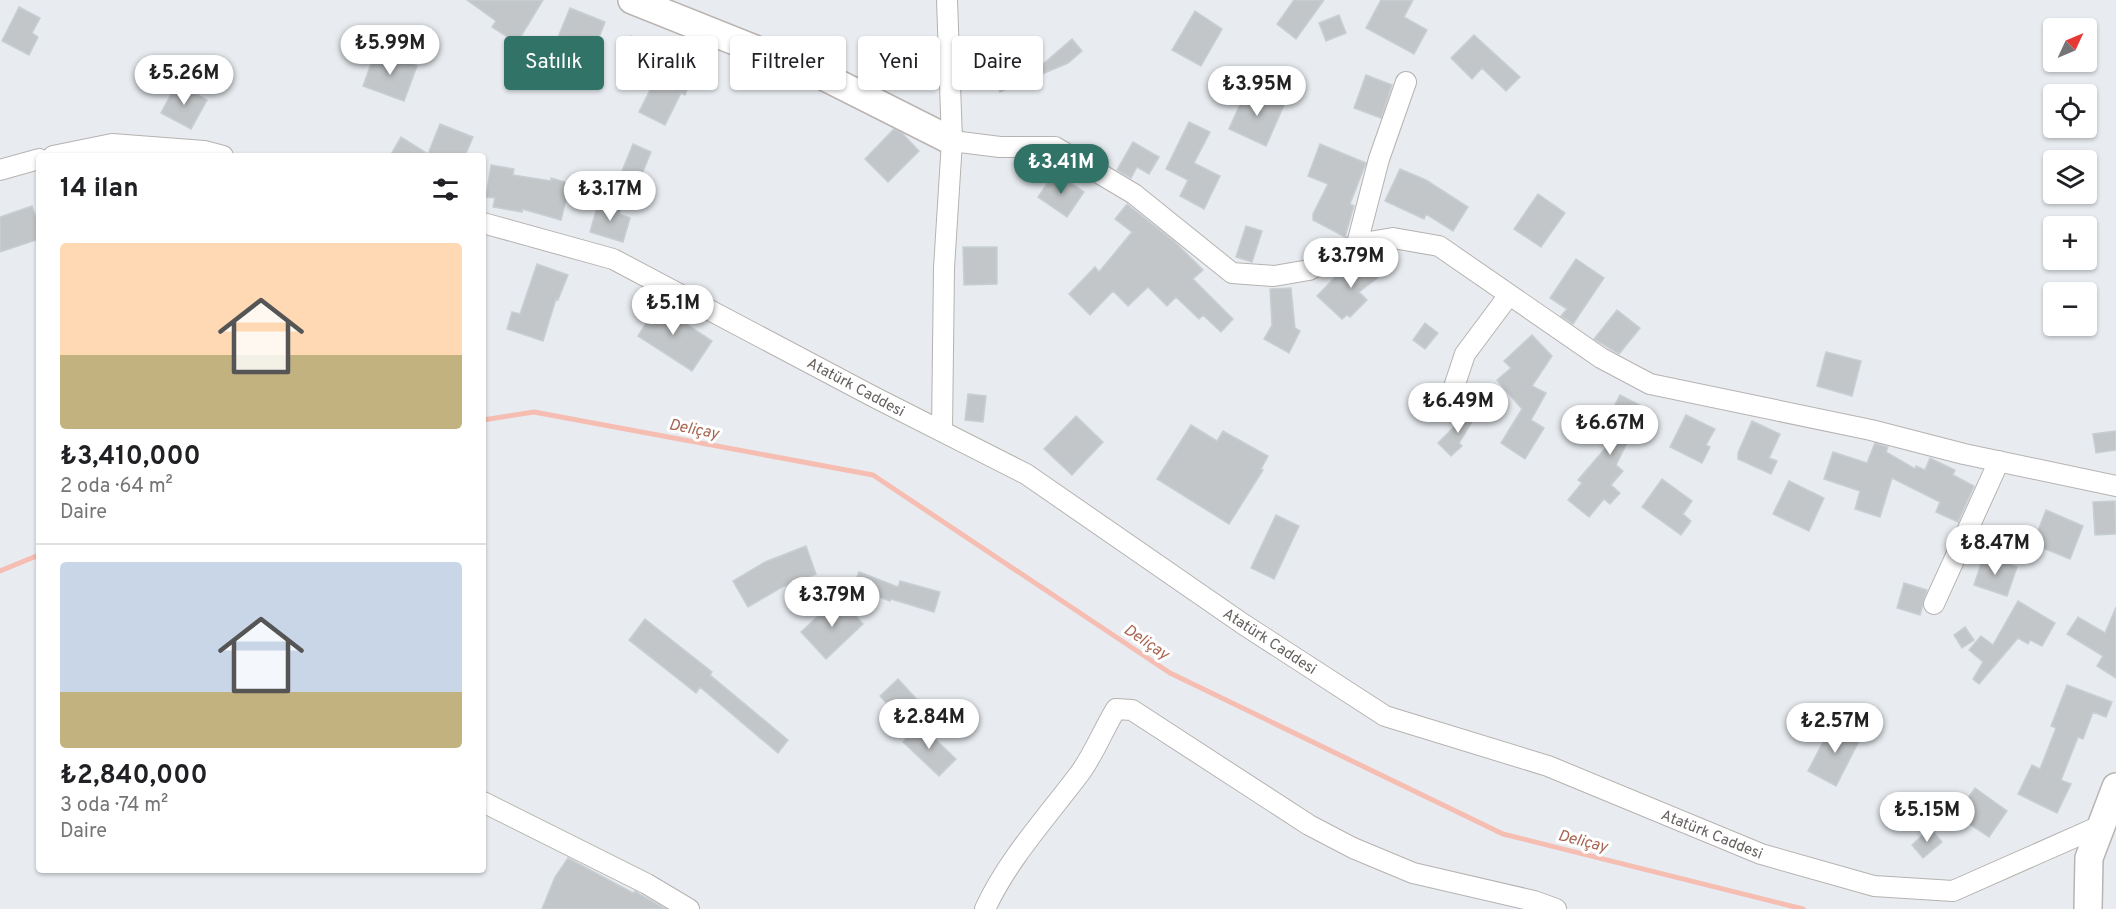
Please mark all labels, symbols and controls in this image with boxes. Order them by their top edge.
north arrow [2043,18,2097,72]
map controls [2043,18,2097,336]
pin: ₺5.99M [341,25,439,76]
text: ₺5.99M [355,31,426,57]
chip: Satılık [504,36,604,90]
chip: Kiralık [616,36,718,90]
chip: Filtreler [730,36,846,90]
chip: Yeni [858,36,940,90]
chip: Daire [952,36,1043,90]
pin: ₺5.26M [135,55,233,106]
text: ₺5.26M [149,61,219,87]
pin: ₺3.95M [1208,66,1306,117]
text: ₺3.95M [1222,72,1292,98]
button: locate [2043,84,2097,138]
pin: ₺3.41M [1012,144,1110,195]
text: ₺3.41M [1028,150,1094,176]
button: layers [2043,150,2097,204]
pin: ₺3.17M [561,171,659,222]
text: 14 ilan [60,173,139,206]
icon: filters [429,173,462,206]
text: ₺3.17M [578,177,642,203]
button: + [2043,216,2097,270]
pin: ₺3.79M [1302,238,1400,289]
text: ₺3.79M [1317,244,1385,270]
icon: home [207,282,315,390]
button: − [2043,282,2097,336]
pin: ₺5.1M [631,285,715,336]
text: ₺5.1M [646,291,700,317]
street label: Atatürk Caddesi [803,355,907,422]
pin: ₺6.49M [1409,383,1507,434]
text: ₺6.49M [1422,389,1494,415]
pin: ₺6.67M [1561,405,1659,456]
text: ₺6.67M [1575,411,1645,437]
water label: Deliçay [667,415,722,445]
text: ₺3,410,000 [60,441,201,474]
text: 2 oda · 64 m² [60,474,173,500]
text: Daire [60,500,107,526]
pin: ₺8.47M [1946,525,2044,576]
text: ₺8.47M [1960,531,2030,557]
pin: ₺3.79M [783,577,881,628]
text: ₺3.79M [798,583,866,609]
icon: home [207,601,315,709]
street label: Atatürk Caddesi [1219,605,1320,680]
water label: Deliçay [1119,620,1174,666]
pin: ₺2.84M [880,699,978,750]
pin: ₺2.57M [1786,703,1884,754]
text: ₺2.84M [893,705,965,731]
text: ₺2.57M [1800,709,1870,735]
text: ₺2,840,000 [60,760,208,793]
pin: ₺5.15M [1878,792,1976,843]
text: 3 oda · 74 m² [60,793,168,819]
text: ₺5.15M [1894,798,1960,824]
street label: Atatürk Caddesi [1658,806,1765,864]
text: Daire [60,819,107,845]
water label: Deliçay [1556,826,1611,858]

